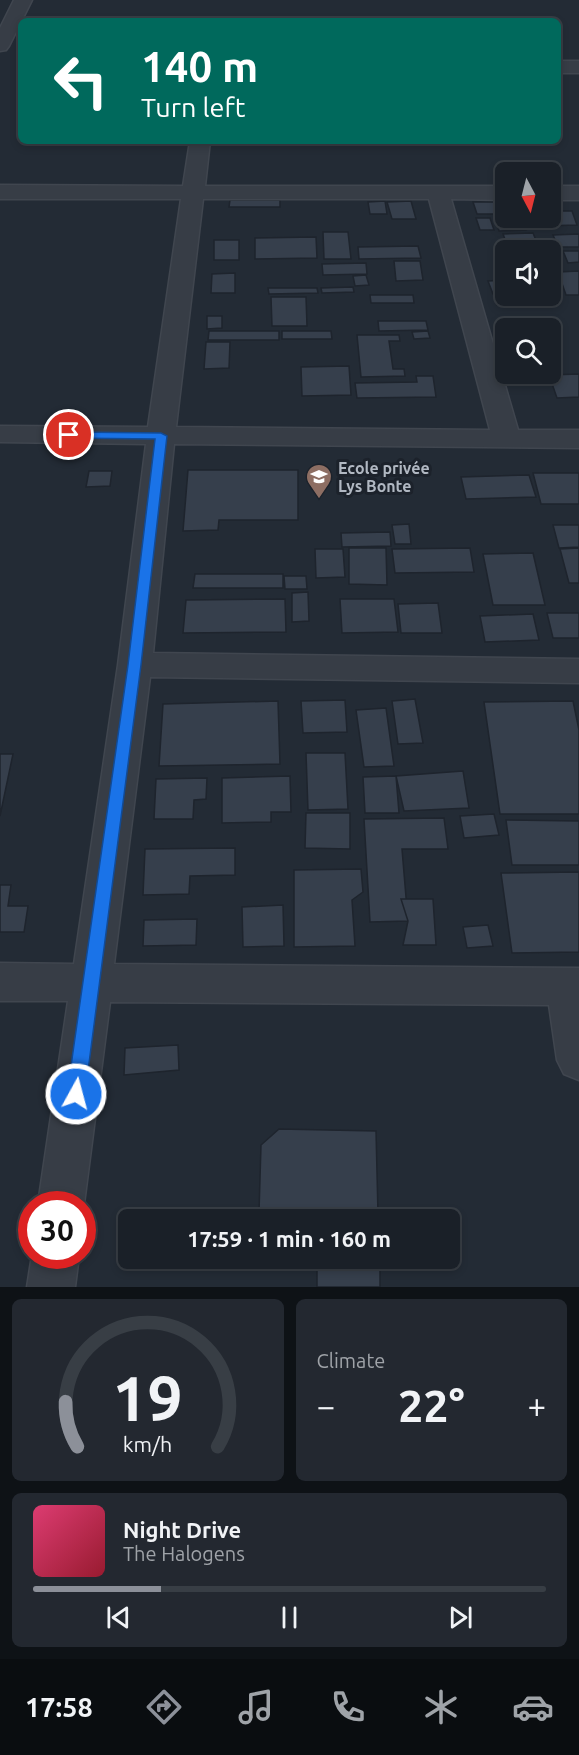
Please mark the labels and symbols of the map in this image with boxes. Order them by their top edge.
north arrow [495,162,561,228]
pin [43,409,94,460]
place label: Ecole privée Lys Bonte [338,459,430,495]
school or university icon: Ecole privée Lys Bonte [304,462,334,500]
position arrow [44,1062,108,1126]
speed limit sign: 30 [18,1191,96,1269]

